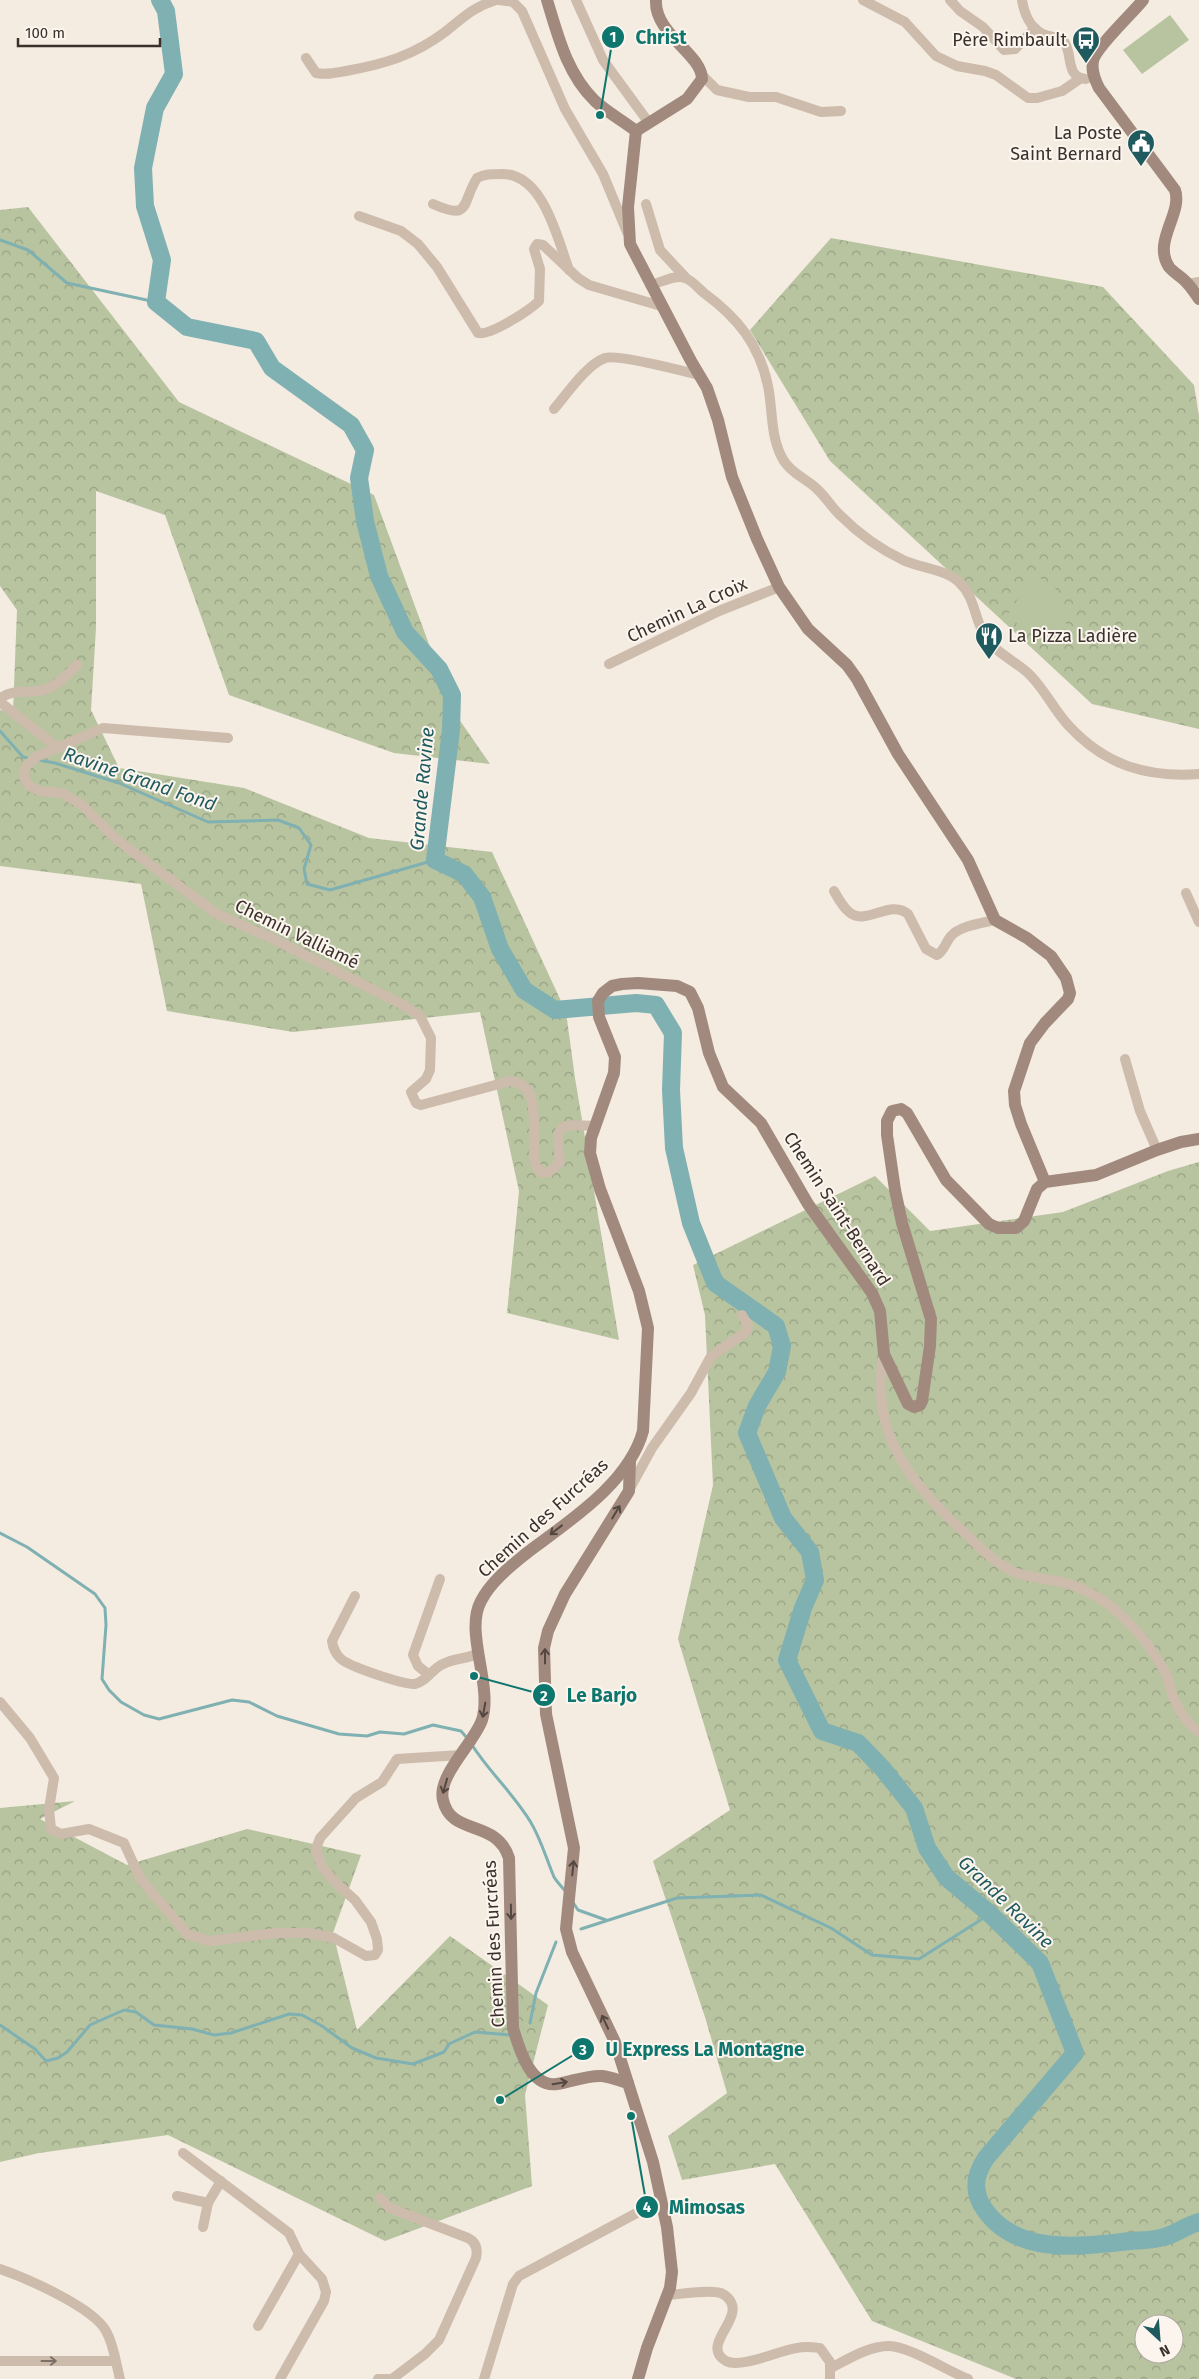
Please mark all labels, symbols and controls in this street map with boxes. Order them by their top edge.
scale bar [18,15,160,47]
callout: Christ [600,20,696,54]
text: 100 m [25,24,65,42]
bus stop icon: Père Rimbault [1071,25,1101,64]
text: Christ [635,26,687,49]
text: 1 [610,28,616,46]
place label: Père Rimbault [952,29,1067,51]
place label: La Poste Saint Bernard [1010,122,1122,165]
public building icon: La Poste Saint Bernard [1126,128,1156,167]
street label: Chemin La Croix [623,572,751,647]
restaurant icon: La Pizza Ladière [974,621,1004,660]
place label: La Pizza Ladière [1008,625,1137,647]
water label: Grande Ravine [405,726,439,852]
water label: Ravine Grand Fond [60,742,220,816]
street label: Chemin Valliamé [231,894,363,974]
street label: Chemin Saint-Bernard [779,1128,895,1290]
street label: Chemin des Furcréas [473,1454,613,1582]
one-way arrow [611,1506,621,1520]
one-way arrow [550,1525,563,1536]
one-way arrow [540,1648,550,1664]
callout: Le Barjo [532,1678,647,1712]
text: Le Barjo [567,1684,637,1707]
text: 2 [540,1687,548,1705]
one-way arrow [478,1701,488,1717]
one-way arrow [439,1778,449,1794]
water label: Grande Ravine [954,1851,1059,1953]
street label: Chemin des Furcréas [479,1860,509,2028]
one-way arrow [568,1860,578,1876]
one-way arrow [506,1904,515,1920]
one-way arrow [600,2014,610,2029]
callout: U Express La Montagne [571,2032,815,2066]
text: U Express La Montagne [606,2038,804,2061]
text: 3 [578,2041,587,2059]
one-way arrow [552,2078,568,2088]
callout: Mimosas [634,2190,755,2224]
text: Mimosas [669,2196,745,2219]
text: 4 [643,2198,652,2216]
north arrow [1134,2314,1184,2364]
text: N [1157,2341,1172,2360]
one-way arrow [40,2356,56,2366]

